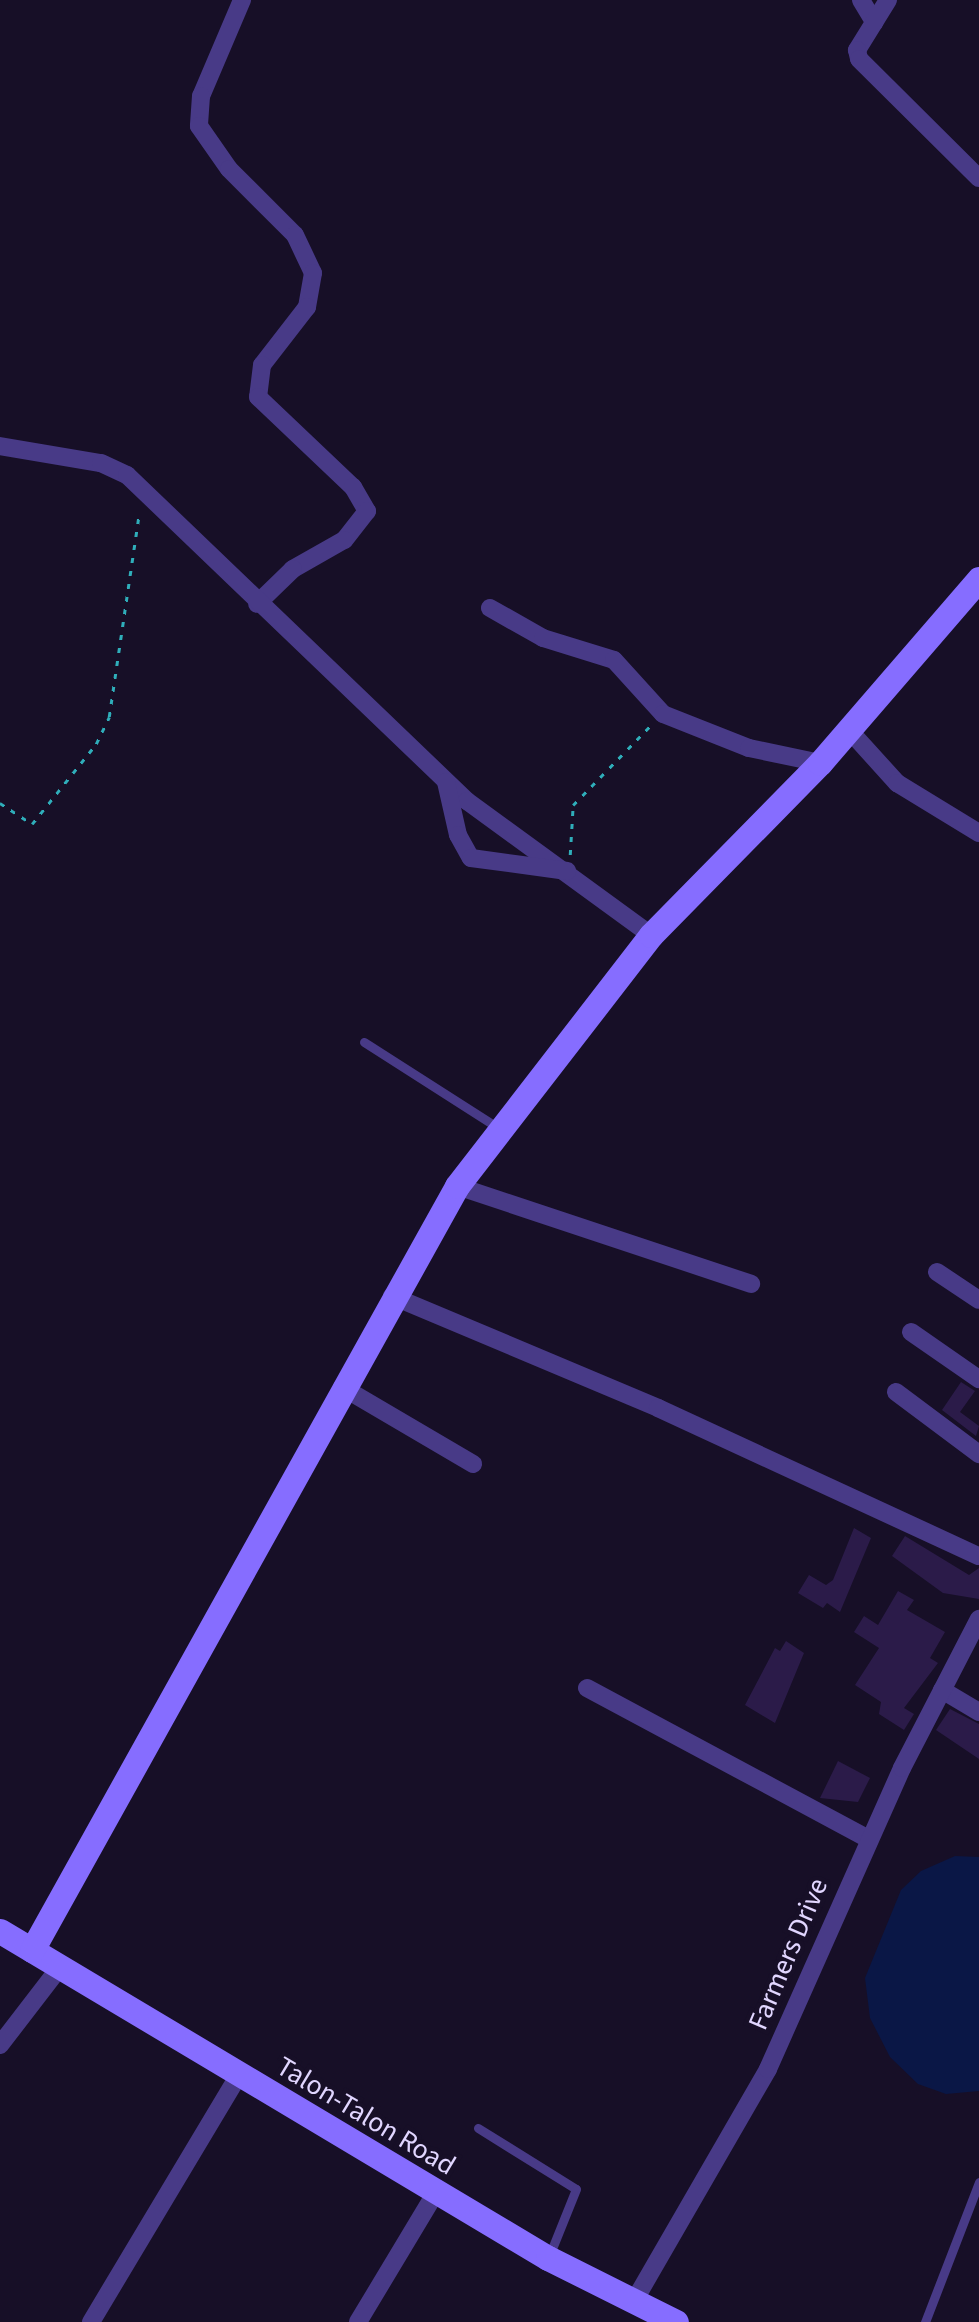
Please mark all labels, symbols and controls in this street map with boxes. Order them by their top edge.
street label: Farmers Drive [741,1873,835,2035]
street label: Talon-Talon Road [271,2049,461,2183]

